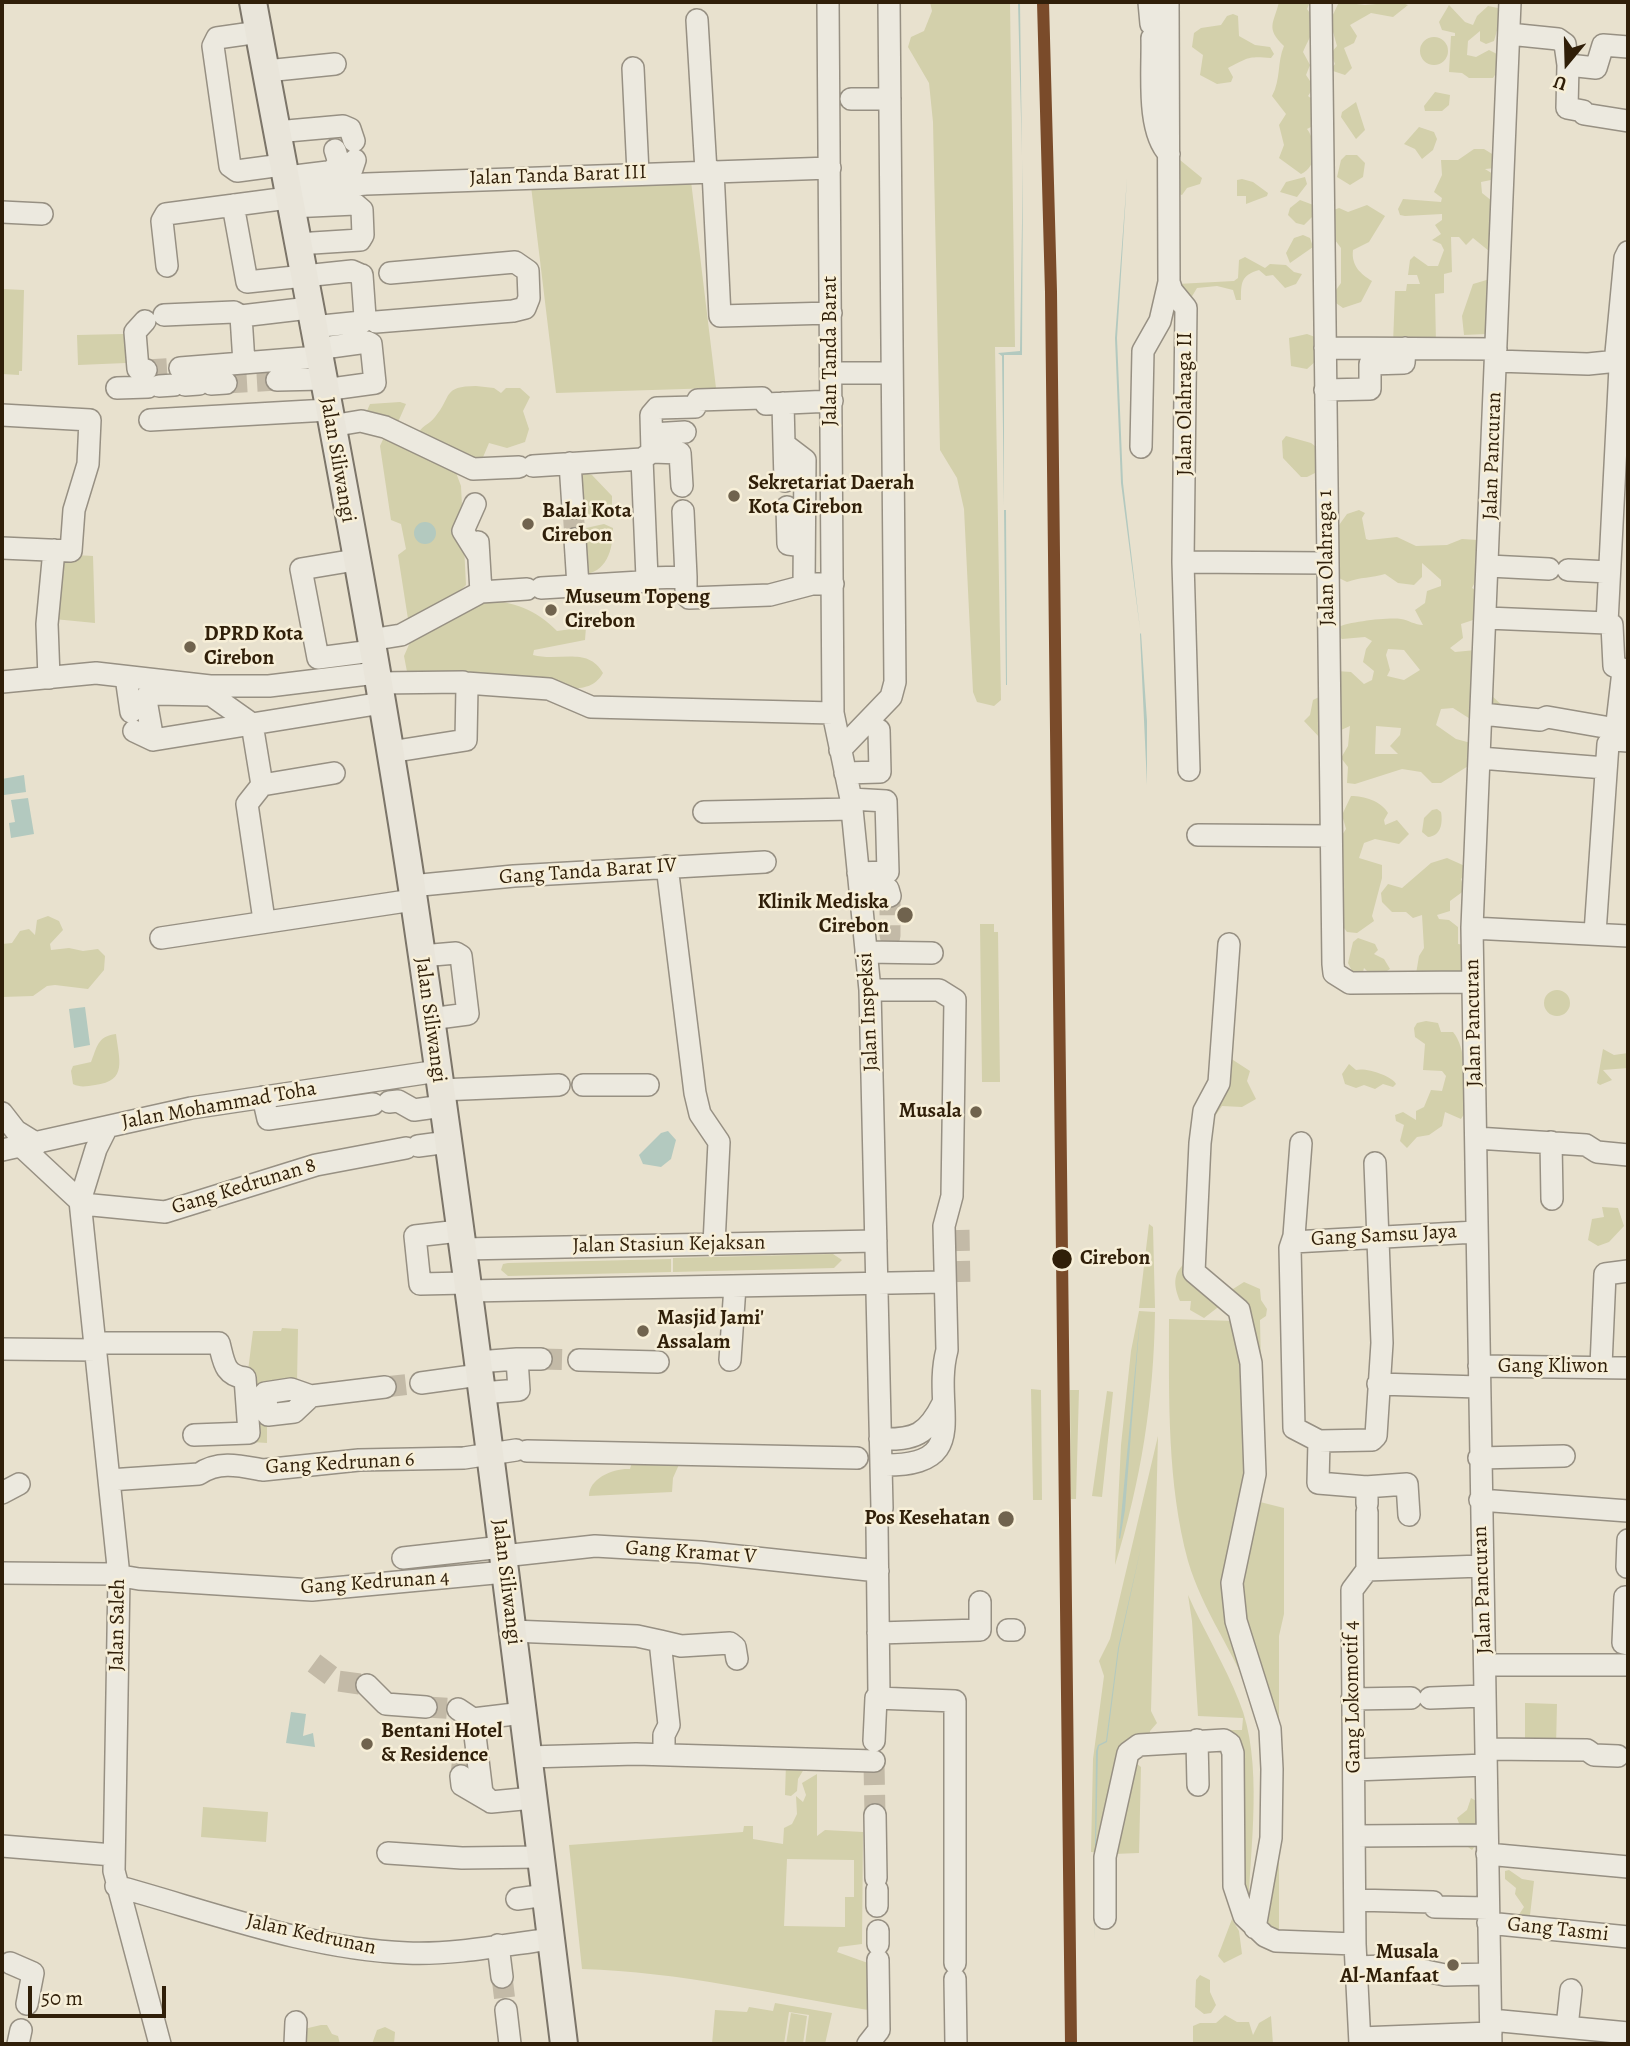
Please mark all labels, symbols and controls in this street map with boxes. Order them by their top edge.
north arrow [1532,28,1602,98]
text: U [1550,69,1570,97]
street label: Jalan Tanda Barat III [469,160,647,192]
street label: Jalan Tanda Barat [818,276,844,426]
street label: Jalan Olahraga II [1173,332,1199,476]
street label: Jalan Pancuran [1478,391,1508,521]
street label: Jalan Siliwangi [314,395,360,525]
place label: Sekretariat Daerah Kota Cirebon [748,471,915,521]
marker: Sekretariat Daerah Kota Cirebon [726,488,742,504]
street label: Jalan Olahraga 1 [1313,490,1341,626]
place label: Balai Kota Cirebon [542,499,632,549]
marker: Balai Kota Cirebon [520,516,536,532]
place label: Museum Topeng Cirebon [565,585,710,635]
marker: Museum Topeng Cirebon [543,602,559,618]
place label: DPRD Kota Cirebon [204,622,303,672]
marker: DPRD Kota Cirebon [182,639,198,655]
street label: Gang Tanda Barat IV [498,853,678,891]
place label: Klinik Mediska Cirebon [757,890,889,940]
marker: Klinik Mediska Cirebon [895,905,915,925]
street label: Jalan Inspeksi [853,952,885,1072]
street label: Jalan Siliwangi [409,956,451,1084]
street label: Jalan Pancuran [1460,959,1488,1087]
street label: Jalan Mohammad Toha [120,1076,318,1136]
place label: Musala [899,1099,962,1125]
marker: Musala [968,1104,984,1120]
street label: Gang Kedrunan 8 [169,1153,319,1221]
street label: Gang Samsu Jaya [1310,1220,1458,1252]
street label: Jalan Stasiun Kejaksan [572,1231,766,1259]
place label: Cirebon [1080,1246,1150,1272]
marker: Cirebon [1050,1247,1074,1271]
place label: Masjid Jami' Assalam [657,1306,764,1356]
marker: Masjid Jami' Assalam [635,1323,651,1339]
street label: Gang Kliwon [1498,1354,1608,1380]
street label: Gang Kedrunan 6 [265,1448,415,1480]
place label: Pos Kesehatan [864,1506,990,1532]
marker: Pos Kesehatan [996,1509,1016,1529]
street label: Jalan Siliwangi [486,1518,526,1646]
street label: Jalan Pancuran [1468,1525,1498,1655]
street label: Gang Kramat V [624,1536,758,1570]
street label: Gang Kedrunan 4 [300,1565,450,1601]
street label: Jalan Saleh [105,1578,131,1672]
street label: Gang Lokomotif 4 [1339,1620,1367,1774]
place label: Bentani Hotel & Residence [381,1719,502,1769]
marker: Bentani Hotel & Residence [359,1736,375,1752]
street label: Jalan Kedrunan [244,1909,378,1961]
street label: Gang Tasmi [1506,1912,1610,1948]
place label: Musala Al-Manfaat [1340,1940,1439,1990]
marker: Musala Al-Manfaat [1445,1957,1461,1973]
scale bar [32,1972,170,2016]
text: 50 m [41,1984,83,2012]

